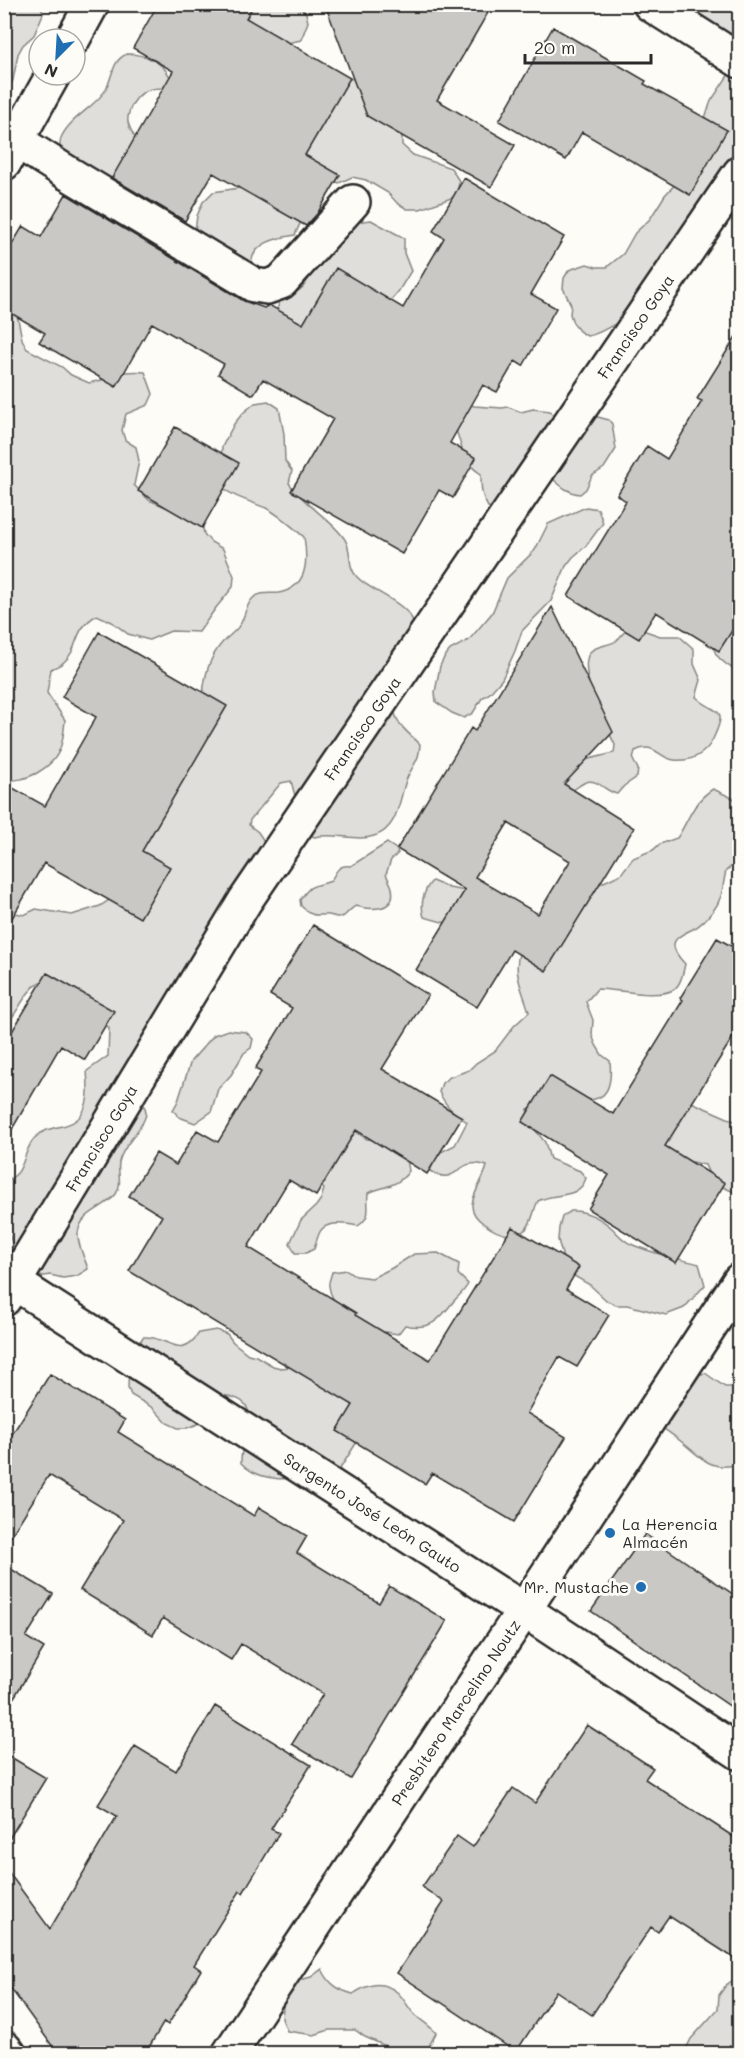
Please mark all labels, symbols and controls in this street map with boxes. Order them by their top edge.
north arrow [27,27,87,87]
scale bar [525,27,651,65]
text: 20 m [534,35,575,59]
text: N [41,59,61,83]
street label: Francisco Goya [592,270,678,382]
street label: Francisco Goya [319,672,405,784]
street label: Francisco Goya [60,1080,141,1195]
street label: Sargento José León Gauto [280,1448,465,1577]
place label: La Herencia Almacén [622,1513,718,1552]
marker: La Herencia Almacén [603,1526,617,1540]
place label: Mr. Mustache [524,1576,629,1597]
marker: Mr. Mustache [634,1580,648,1594]
street label: Presbítero Marcelino Noutz [386,1615,525,1809]

